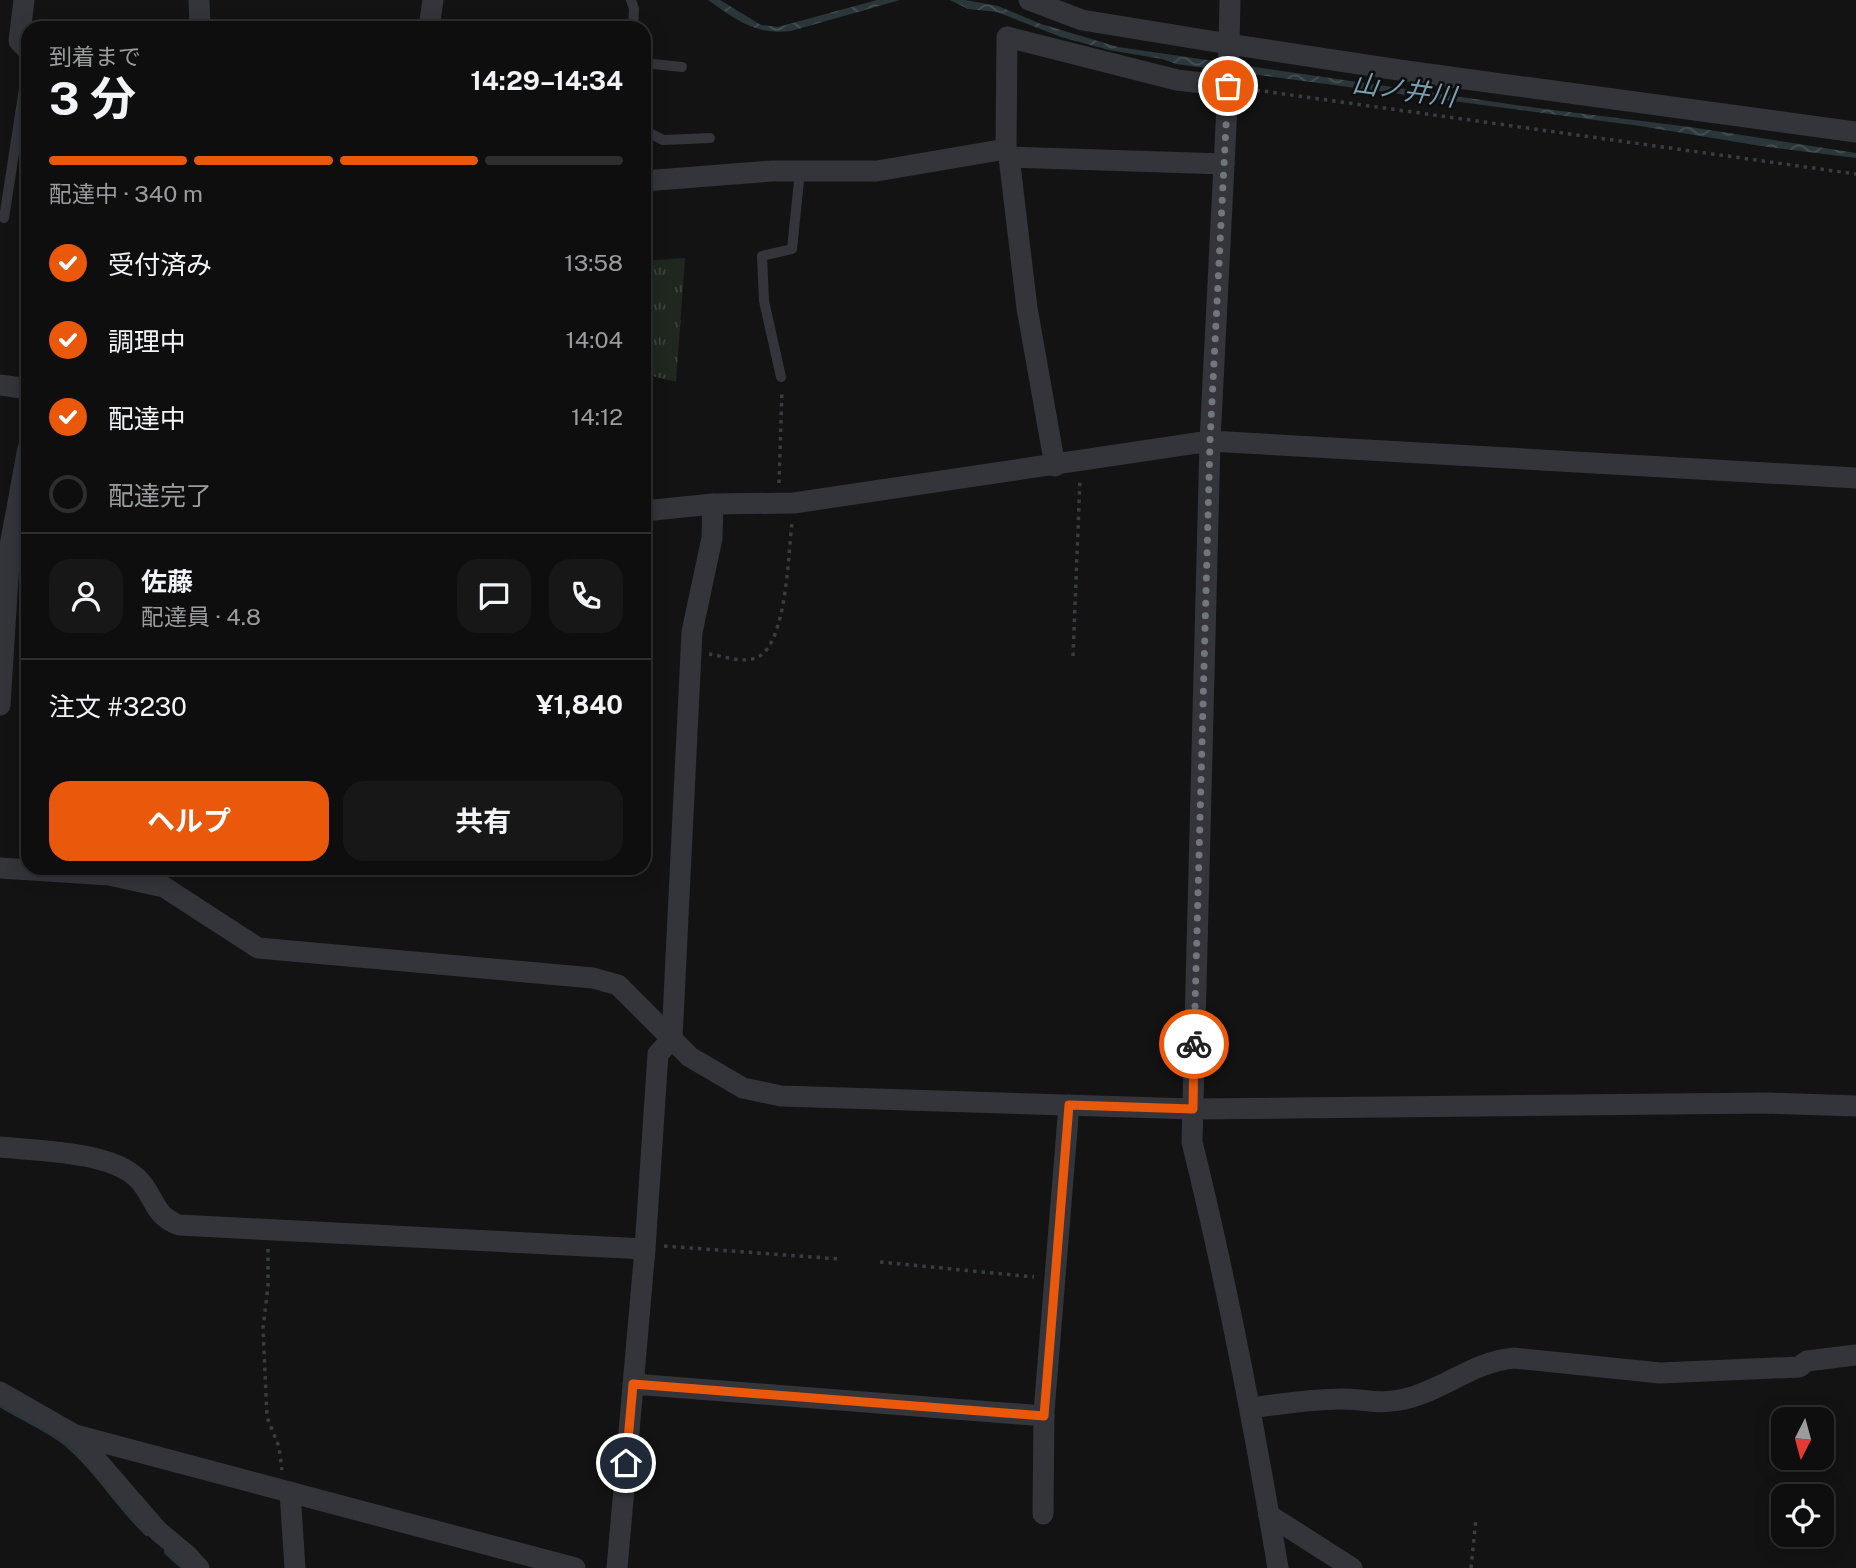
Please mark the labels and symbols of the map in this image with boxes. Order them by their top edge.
pin [1198,56,1258,116]
water label: 山ノ井川 [1350,67,1461,113]
courier [1159,1009,1229,1079]
north arrow [1771,1407,1834,1470]
pin [596,1433,656,1493]

